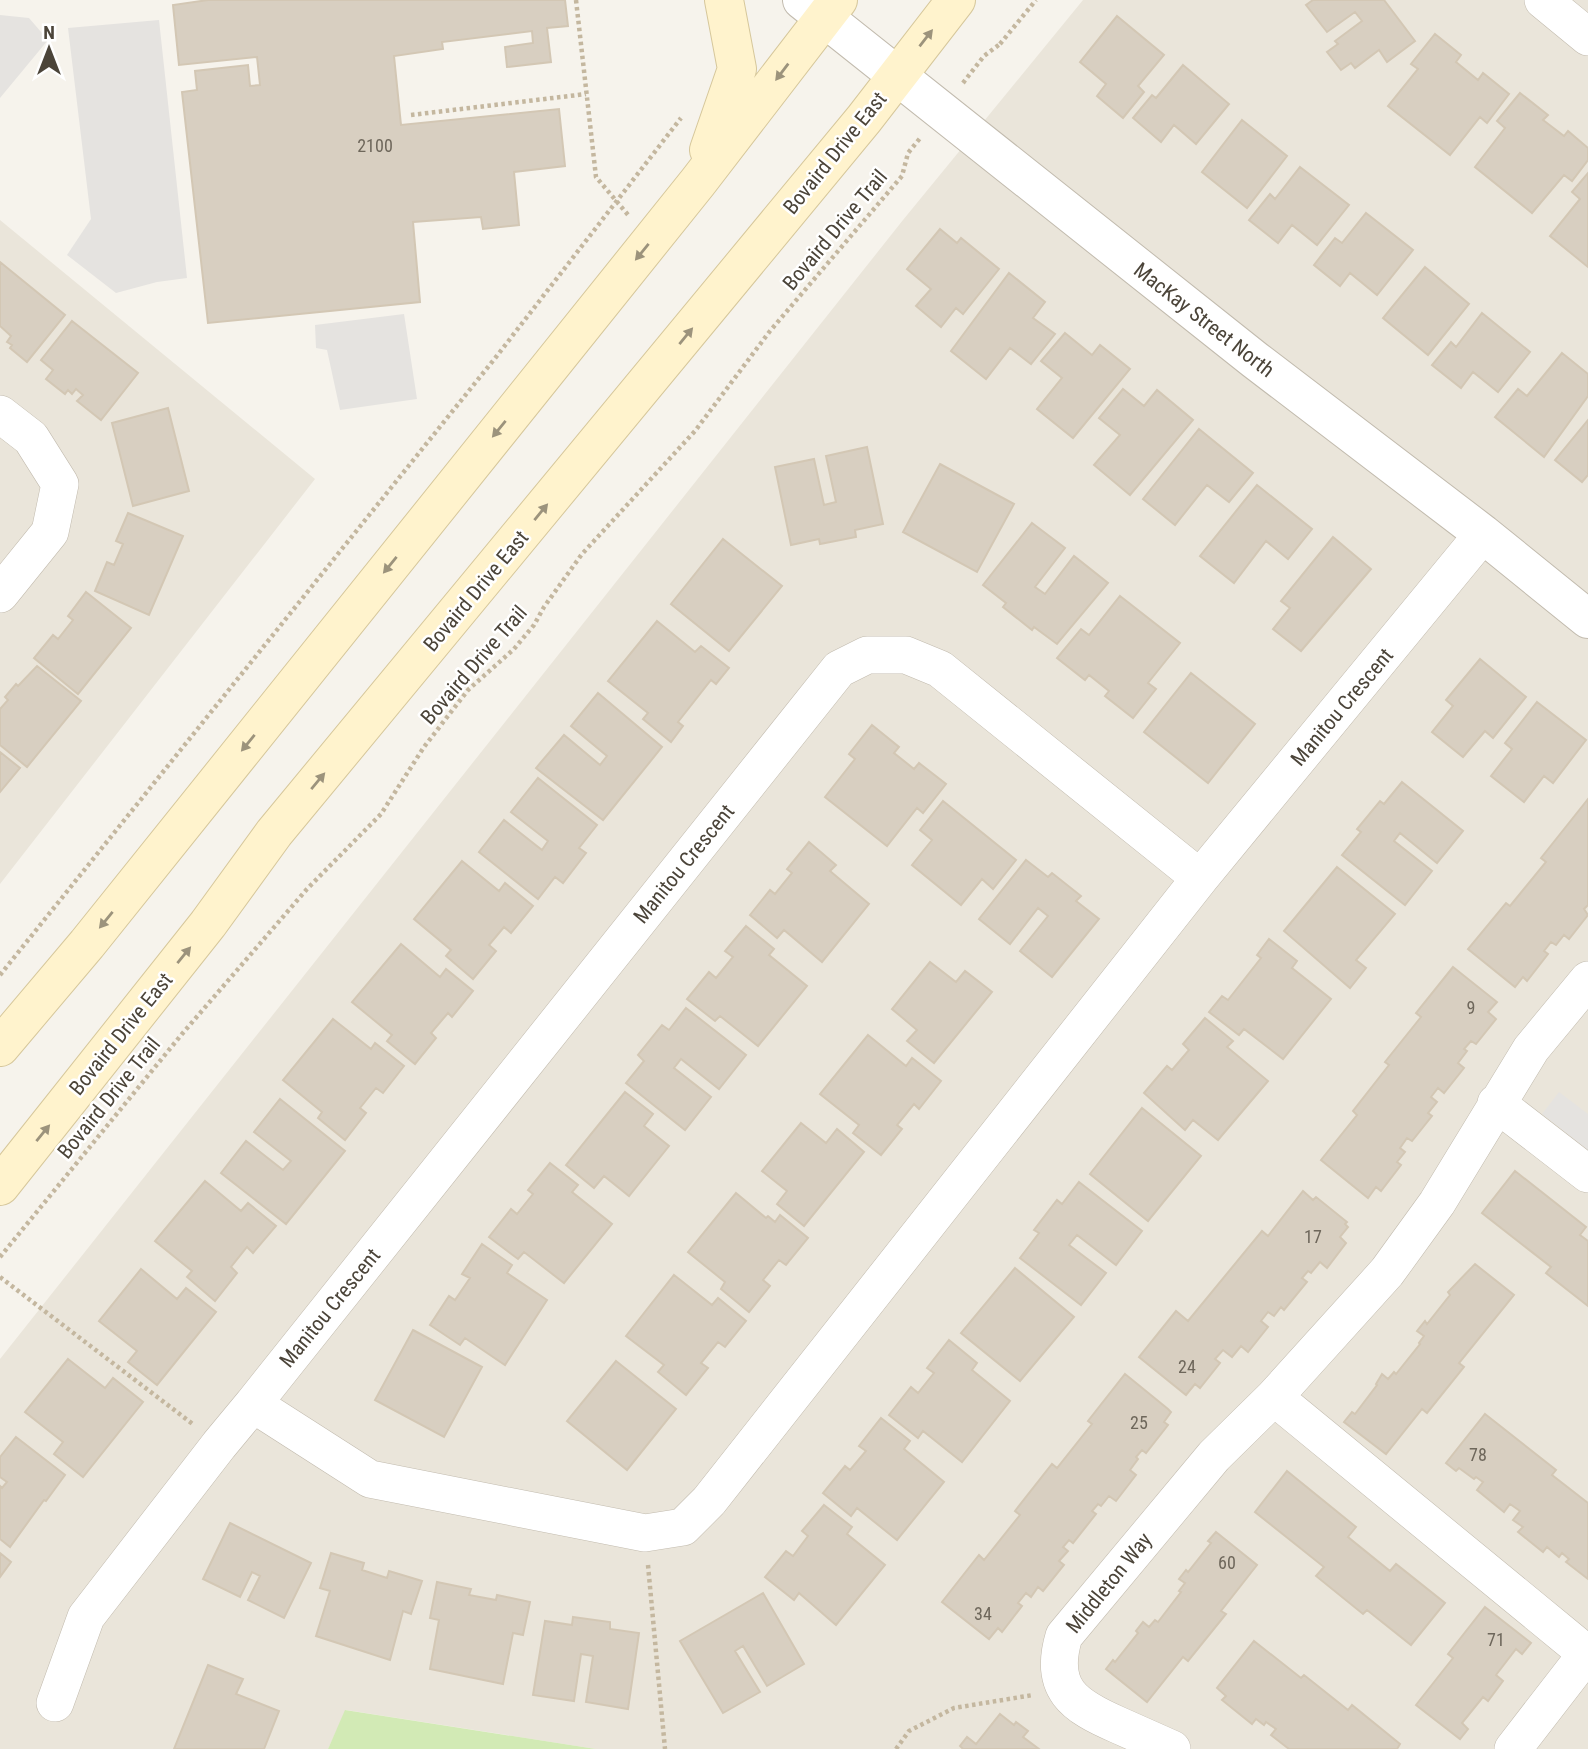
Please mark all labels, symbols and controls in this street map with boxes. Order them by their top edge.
north arrow [14,14,84,84]
text: N [43,21,55,44]
one-way arrow [919,29,933,47]
one-way arrow [774,63,789,81]
street label: Bovaird Drive East [778,87,892,219]
house number: 2100 [357,135,393,156]
street label: Bovaird Drive Trail [778,165,892,295]
one-way arrow [634,242,649,260]
street label: MacKay Street North [1129,258,1279,382]
one-way arrow [678,327,693,344]
one-way arrow [492,420,507,438]
one-way arrow [534,503,549,521]
street label: Bovaird Drive East [419,526,533,656]
one-way arrow [383,556,398,574]
street label: Bovaird Drive Trail [416,601,532,729]
street label: Manitou Crescent [1286,643,1398,771]
one-way arrow [241,734,256,751]
one-way arrow [310,772,326,790]
street label: Manitou Crescent [629,800,739,928]
one-way arrow [98,911,113,929]
one-way arrow [177,946,192,964]
street label: Bovaird Drive East [64,968,178,1100]
house number: 9 [1467,997,1475,1018]
street label: Bovaird Drive Trail [53,1032,165,1164]
one-way arrow [35,1124,50,1142]
house number: 17 [1304,1226,1322,1247]
street label: Manitou Crescent [275,1244,385,1372]
house number: 24 [1178,1356,1196,1377]
house number: 25 [1130,1412,1148,1433]
house number: 78 [1469,1444,1487,1465]
street label: Middleton Way [1061,1528,1157,1638]
house number: 60 [1218,1552,1236,1573]
house number: 34 [974,1603,992,1624]
house number: 71 [1487,1629,1505,1650]

